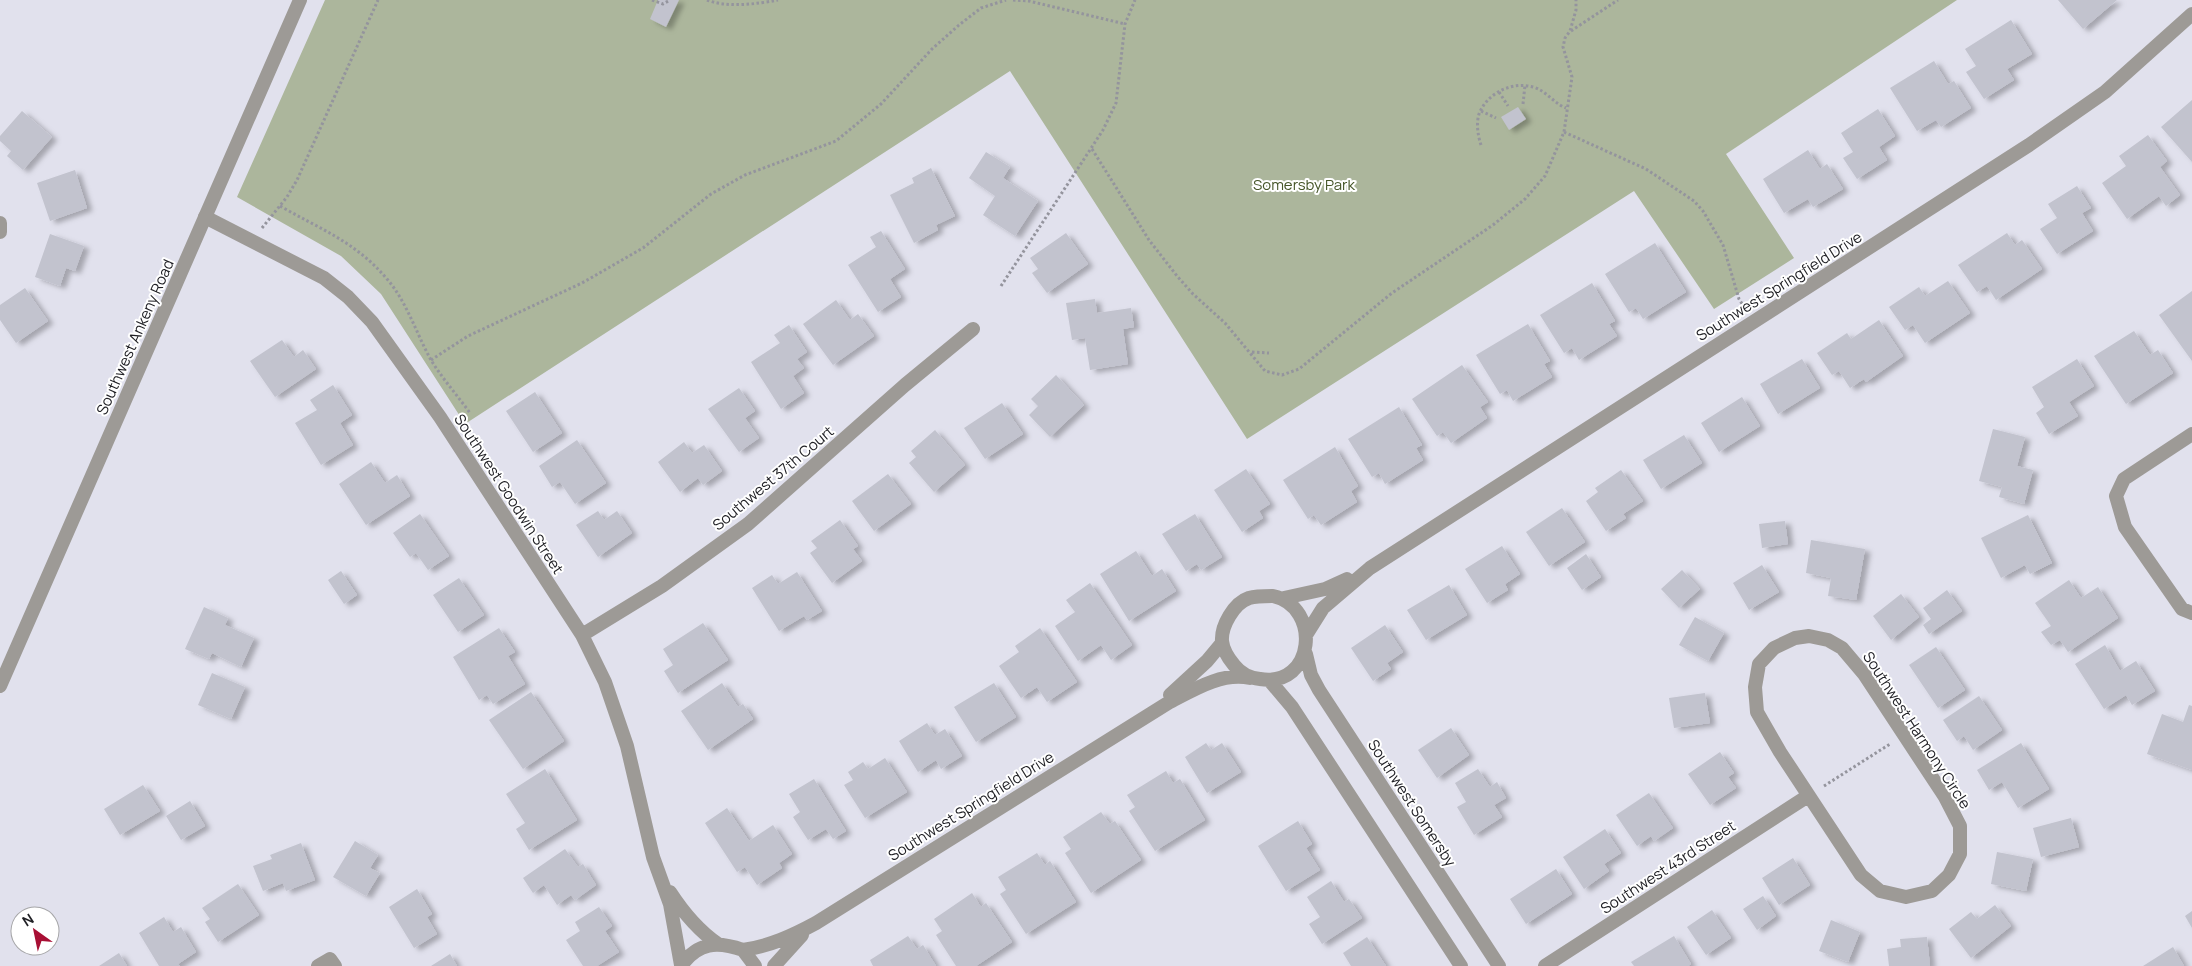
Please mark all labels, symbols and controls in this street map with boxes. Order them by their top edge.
park label: Somersby Park [1253,174,1355,195]
street label: Southwest Springfield Drive [1692,226,1866,346]
street label: Southwest Ankeny Road [91,256,179,418]
street label: Southwest Goodwin Street [449,410,569,578]
street label: Southwest 37th Court [708,421,838,535]
street label: Southwest Harmony Circle [1858,647,1976,813]
street label: Southwest Somersby [1363,735,1461,871]
street label: Southwest Springfield Drive [884,746,1058,866]
street label: Southwest 43rd Street [1596,815,1740,919]
north arrow [10,906,60,956]
text: N [18,909,37,930]

